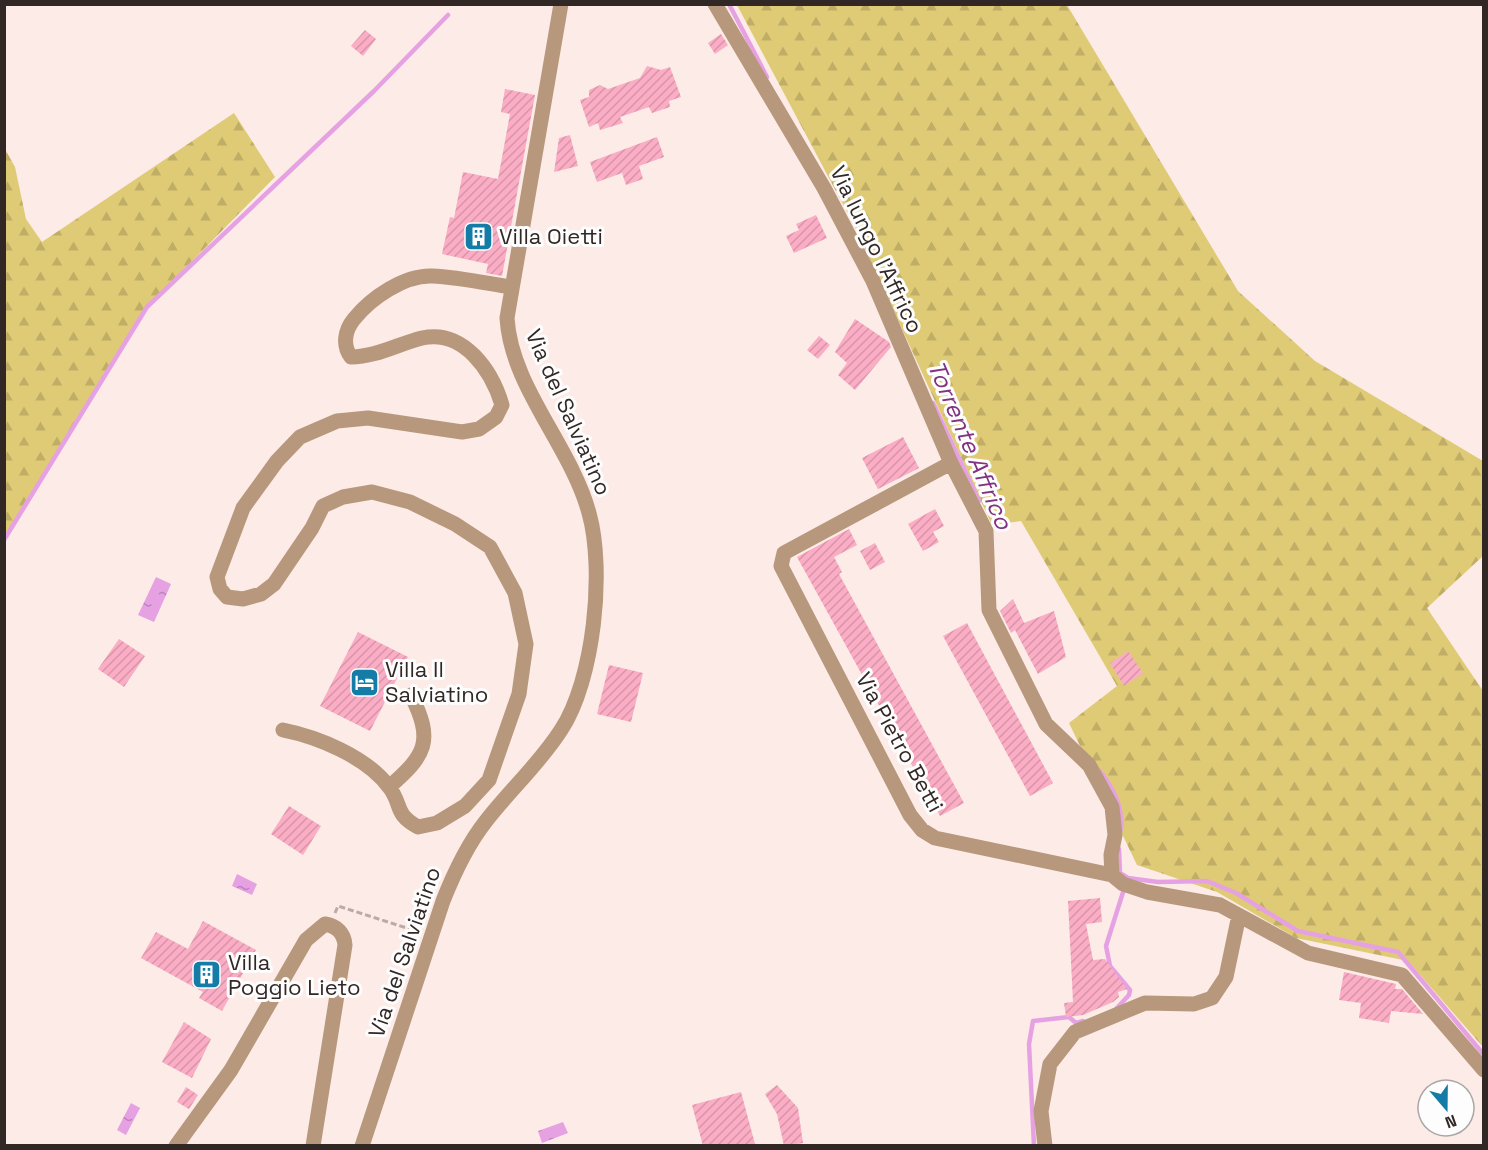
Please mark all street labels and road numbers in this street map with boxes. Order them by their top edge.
street label: Via lungo l'Affrico [824,161,930,337]
street label: Via del Salviatino [520,325,618,499]
street label: Via Pietro Betti [850,667,950,817]
street label: Via del Salviatino [362,863,446,1041]

